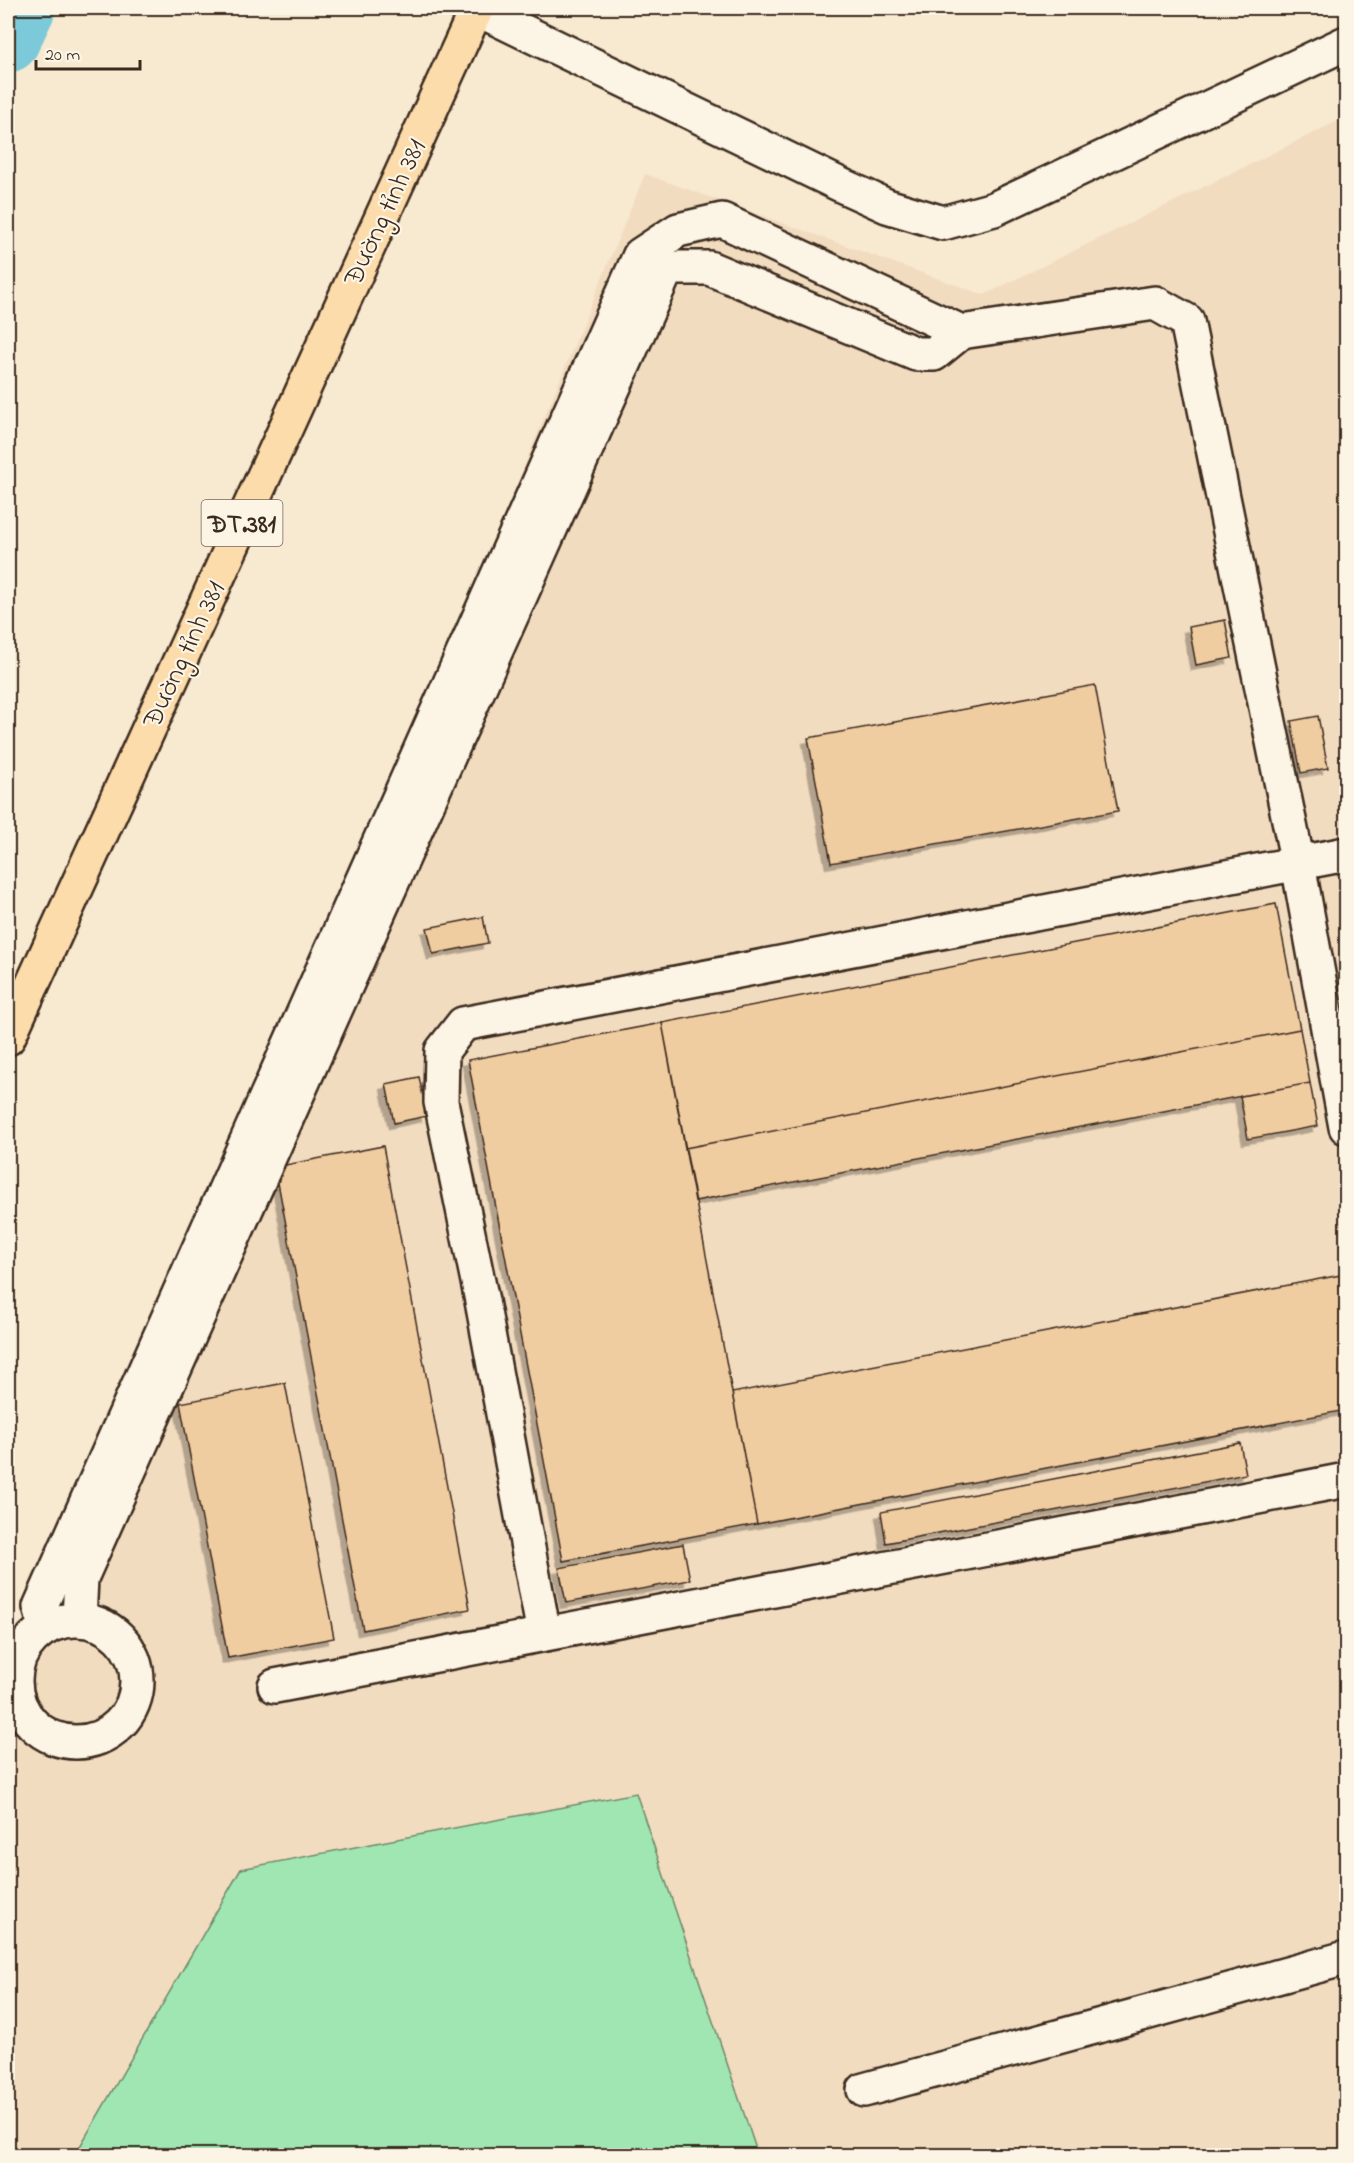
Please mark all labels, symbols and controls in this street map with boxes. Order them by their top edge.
scale bar [36,33,140,71]
text: 20 m [45,43,80,69]
street label: Đường tỉnh 381 [335,133,437,294]
road number: ĐT.381 [202,500,282,546]
street label: Đường tỉnh 381 [134,575,236,736]

